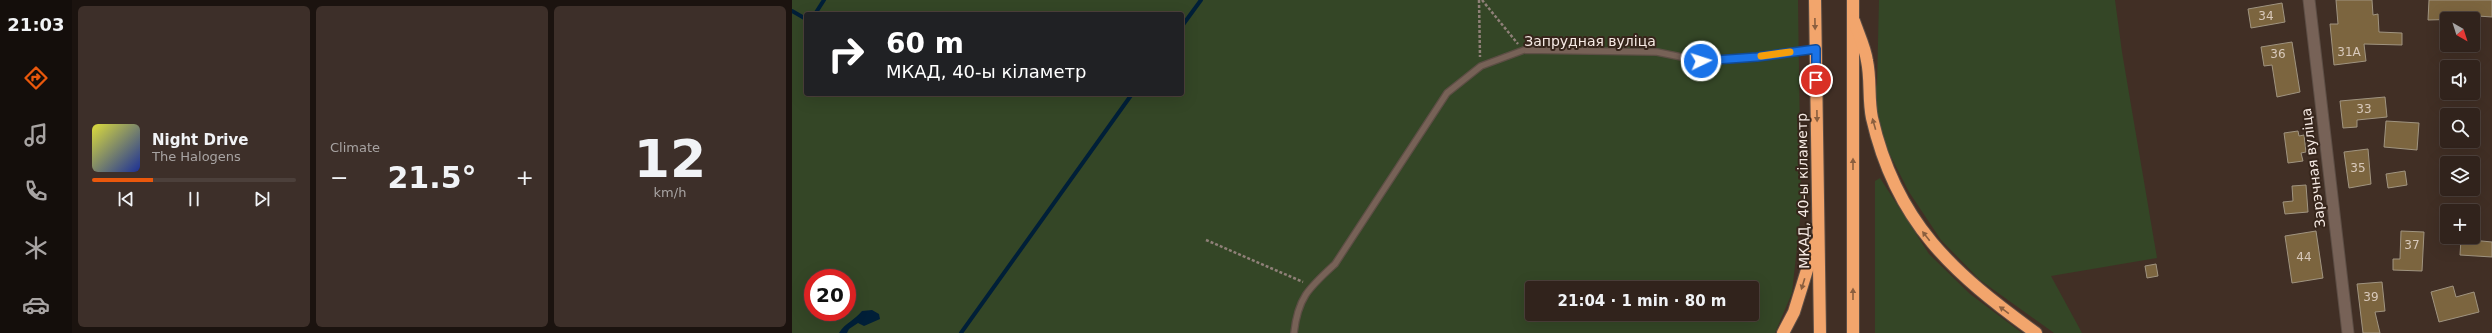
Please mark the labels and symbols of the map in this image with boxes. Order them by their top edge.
house number: 34 [2258,9,2274,23]
north arrow [2440,12,2480,52]
one-way arrow [1812,18,1818,31]
street label: Запрудная вуліца [1524,33,1656,49]
position arrow [1680,40,1722,82]
house number: 31А [2337,45,2362,59]
house number: 36 [2270,47,2286,61]
pin [1799,63,1833,97]
house number: 33 [2356,102,2372,116]
street label: Зарэчная вуліца [2298,107,2328,229]
one-way arrow [1814,110,1820,123]
street label: МКАД, 40-ы кіламетр [1794,113,1812,269]
one-way arrow [1871,118,1877,130]
one-way arrow [1850,157,1856,170]
house number: 35 [2350,161,2366,175]
one-way arrow [1922,231,1931,242]
house number: 37 [2404,238,2420,252]
house number: 44 [2296,250,2312,264]
speed limit sign: 20 [804,269,856,321]
one-way arrow [1800,278,1806,290]
one-way arrow [1850,287,1856,300]
house number: 39 [2363,290,2379,304]
one-way arrow [1999,306,2010,314]

